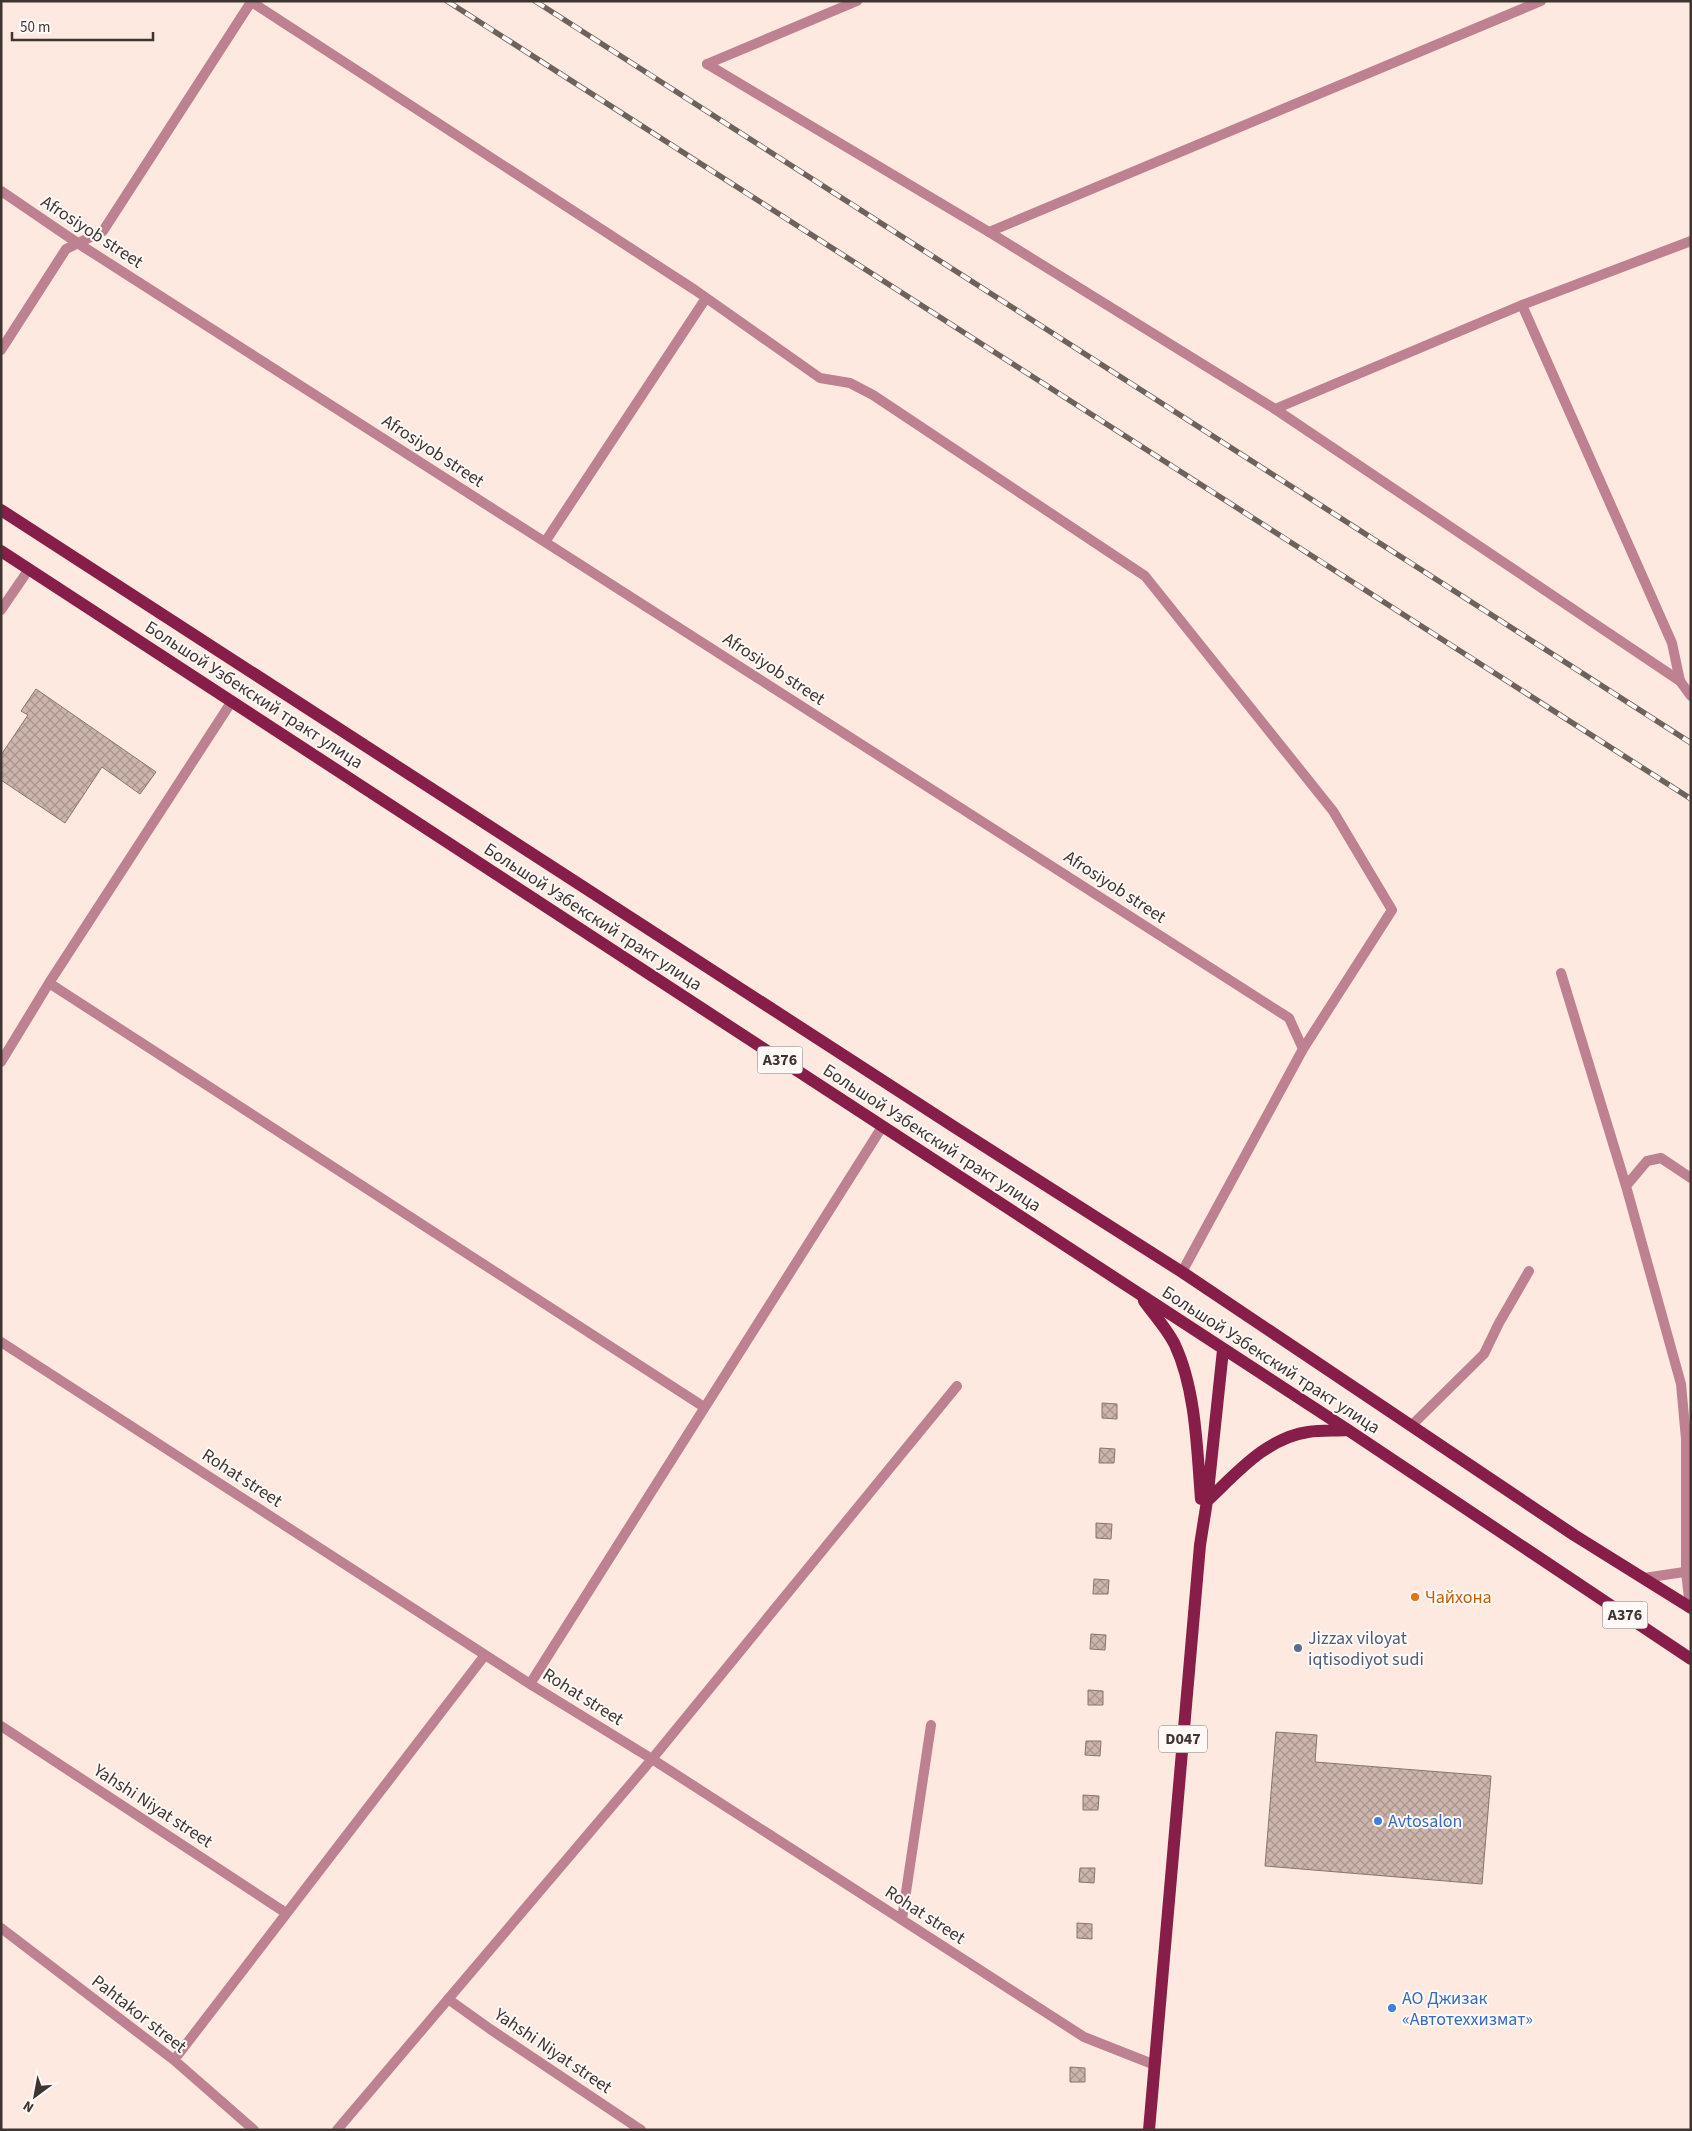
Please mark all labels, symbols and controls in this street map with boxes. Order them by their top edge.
scale bar [12,10,154,42]
text: 50 m [20,17,50,38]
street label: Afrosiyob street [36,190,148,274]
street label: Afrosiyob street [377,409,489,493]
street label: Большой Узбекский тракт улица [140,615,368,775]
street label: Afrosiyob street [718,627,830,711]
street label: Большой Узбекский тракт улица [479,837,707,997]
street label: Afrosiyob street [1059,845,1171,929]
road number: A376 [758,1046,802,1074]
street label: Большой Узбекский тракт улица [818,1058,1046,1218]
street label: Большой Узбекский тракт улица [1157,1280,1385,1440]
street label: Rohat street [197,1443,287,1513]
place label: Чайхона [1425,1585,1492,1610]
marker: Чайхона [1409,1591,1421,1603]
road number: A376 [1602,1602,1648,1628]
place label: Jizzax viloyat iqtisodiyot sudi [1308,1626,1424,1672]
marker: Jizzax viloyat iqtisodiyot sudi [1292,1642,1304,1654]
street label: Rohat street [538,1662,628,1732]
road number: D047 [1159,1726,1207,1752]
street label: Yahshi Niyat street [88,1758,217,1854]
place label: Avtosalon [1388,1809,1462,1834]
marker: Avtosalon [1372,1815,1384,1827]
street label: Rohat street [880,1880,970,1950]
street label: Pahtakor street [86,1969,192,2059]
place label: АО Джизак «Автотеххизмат» [1402,1986,1533,2032]
street label: Yahshi Niyat street [488,2002,617,2100]
marker: АО Джизак «Автотеххизмат» [1386,2002,1398,2014]
north arrow [10,2071,60,2121]
text: N [19,2095,38,2117]

